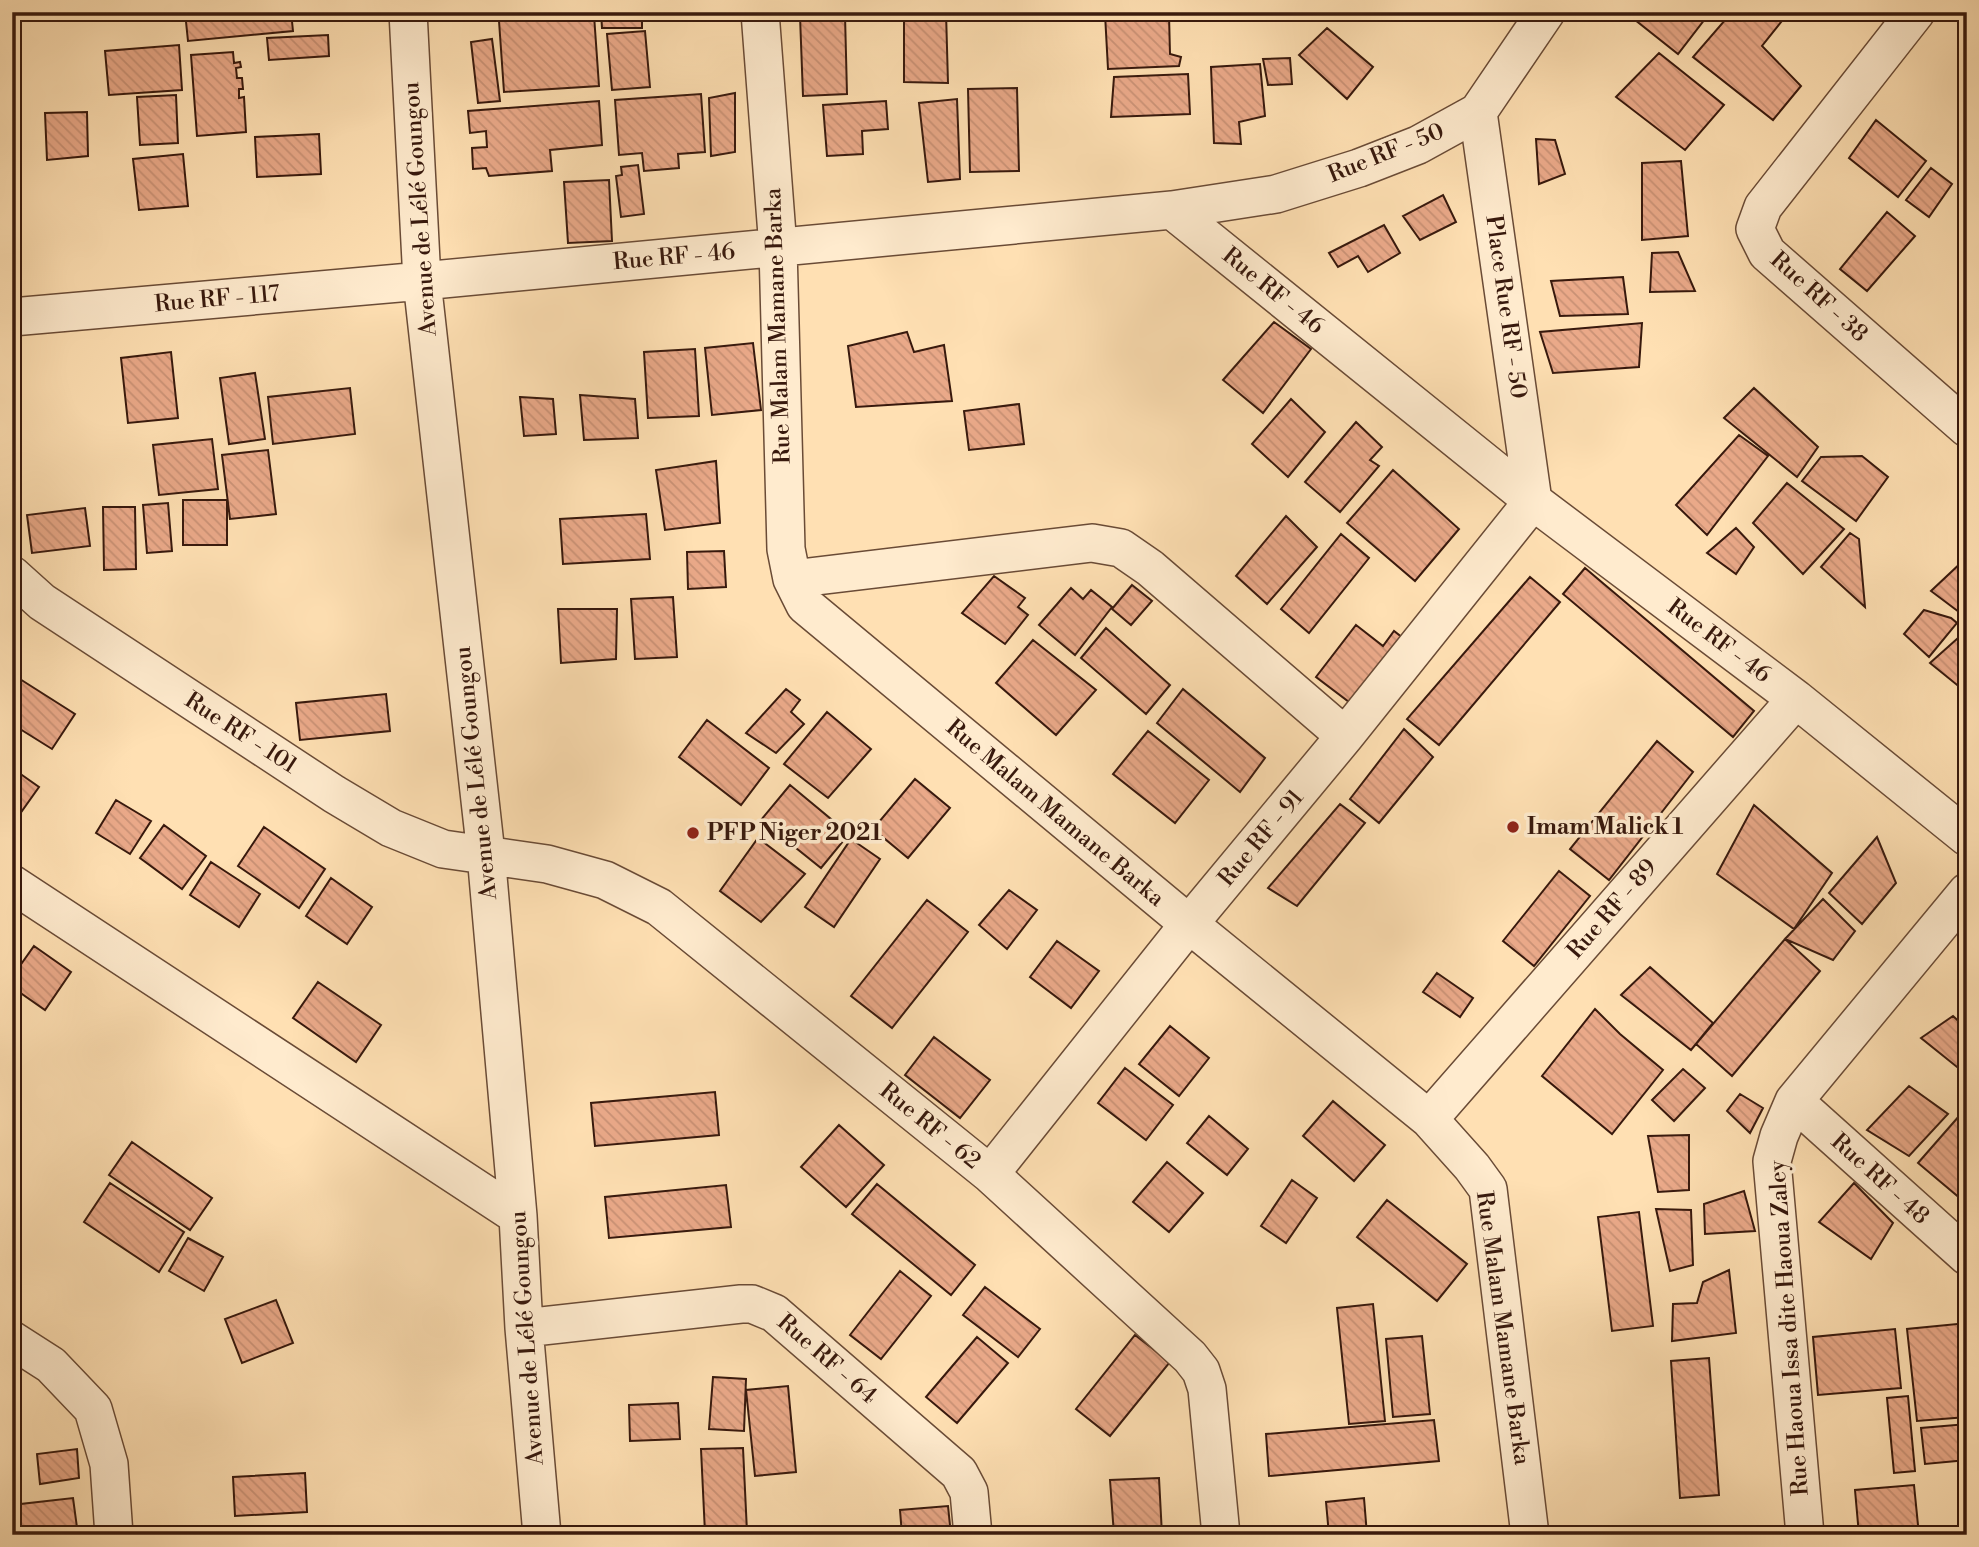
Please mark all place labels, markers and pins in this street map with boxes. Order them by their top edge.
place label: Imam Malick 1 [1527,813,1683,841]
place label: PFP Niger 2021 [707,819,882,847]
marker: Imam Malick 1 [1505,819,1521,835]
marker: PFP Niger 2021 [685,825,701,841]

